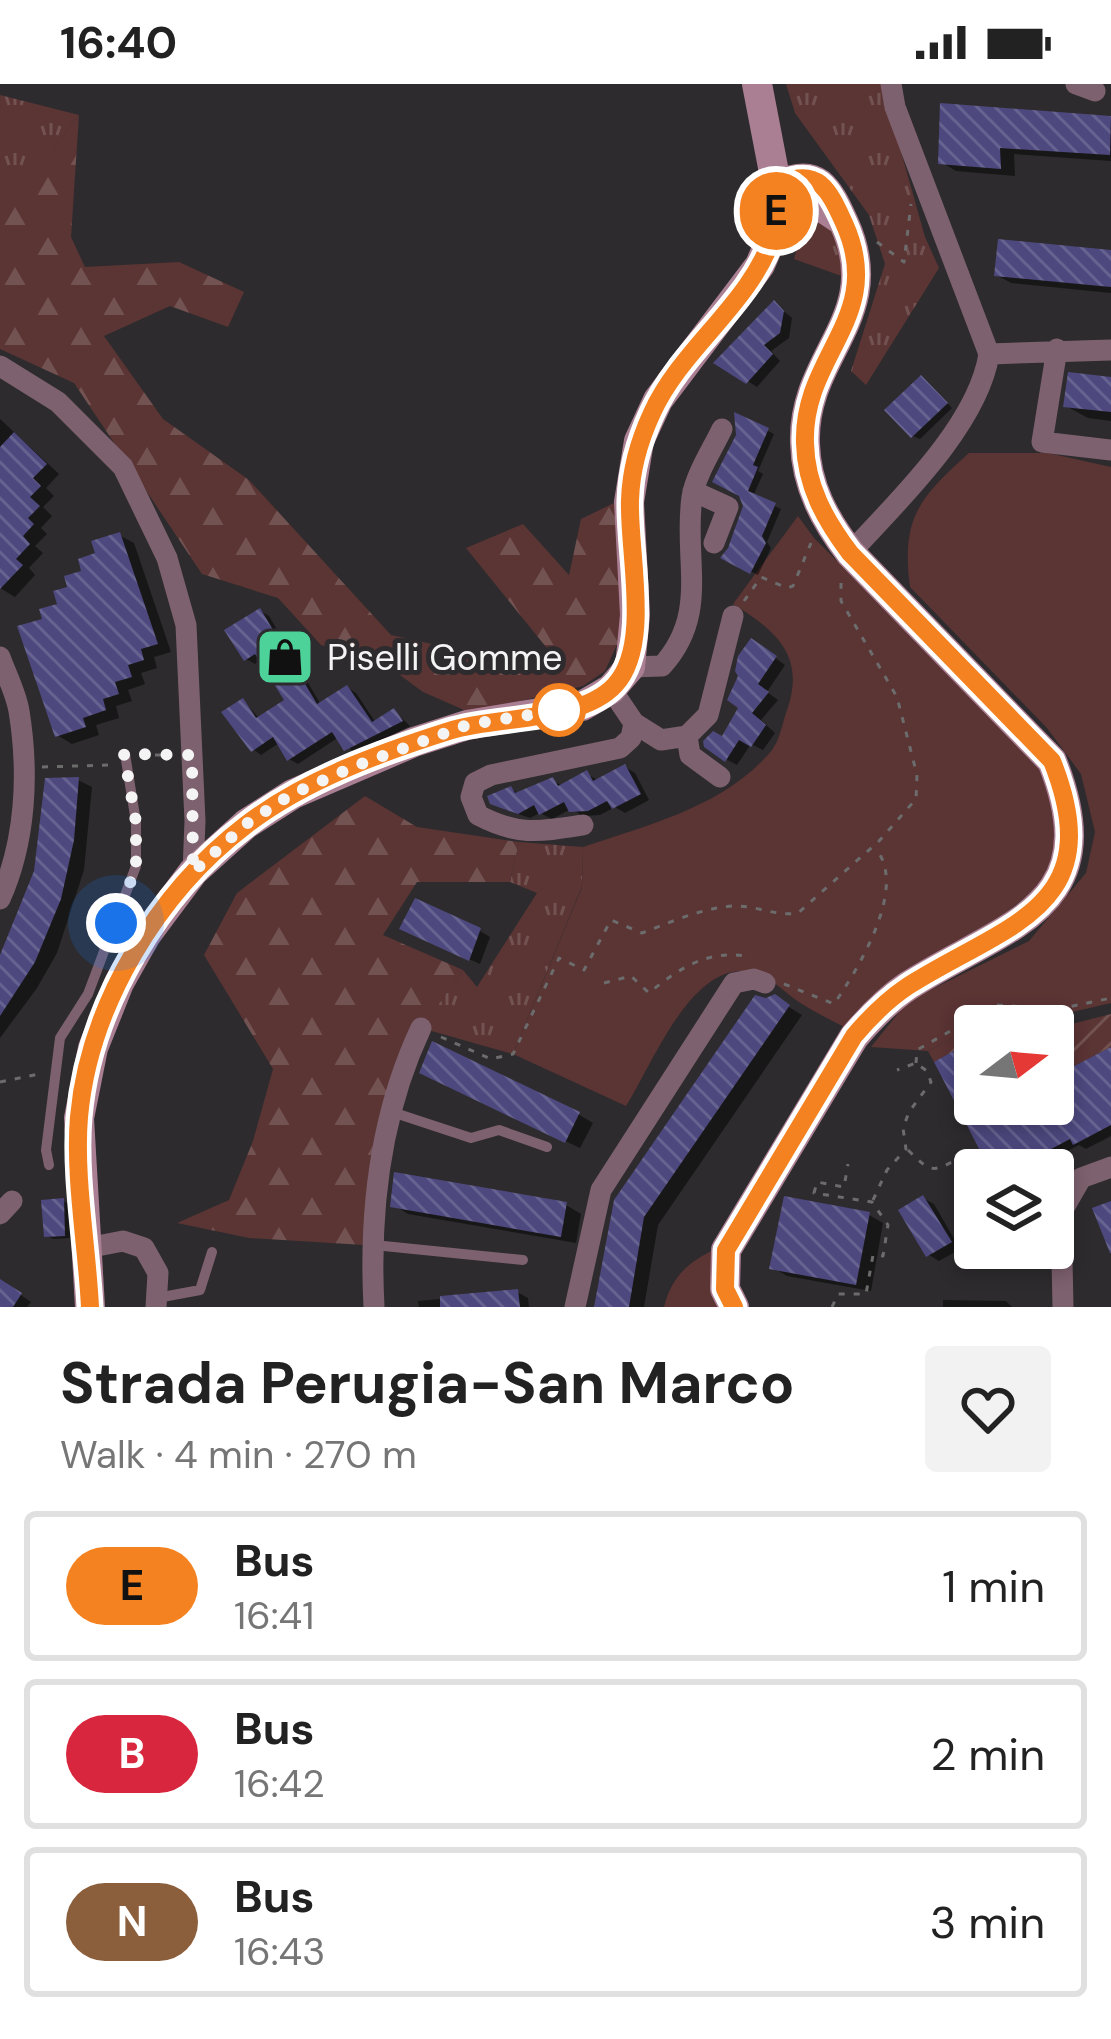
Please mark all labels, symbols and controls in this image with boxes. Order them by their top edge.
text: 16:40 [60,13,177,72]
line badge: E [737,172,815,250]
text: E [764,183,788,238]
shop icon: Piselli Gomme [254,626,316,688]
place label: Piselli Gomme [327,634,563,681]
unlabelled marker [534,685,584,735]
your location [86,893,146,953]
north arrow [954,1005,1074,1125]
map controls [954,1005,1074,1269]
button: layers [954,1149,1074,1269]
text: Strada Perugia-San Marco [60,1346,795,1421]
button: heart [925,1346,1051,1472]
text: Walk · 4 min · 270 m [60,1429,417,1480]
text: Bus [234,1531,314,1590]
text: 1 min [942,1557,1045,1616]
text: E [120,1558,144,1613]
text: 16:41 [234,1590,314,1641]
text: Bus [234,1699,314,1758]
text: 2 min [930,1725,1045,1784]
text: B [119,1726,145,1781]
text: 16:42 [234,1758,325,1809]
text: Bus [234,1867,314,1926]
text: 3 min [930,1893,1045,1952]
text: N [117,1894,147,1949]
text: 16:43 [234,1926,325,1977]

